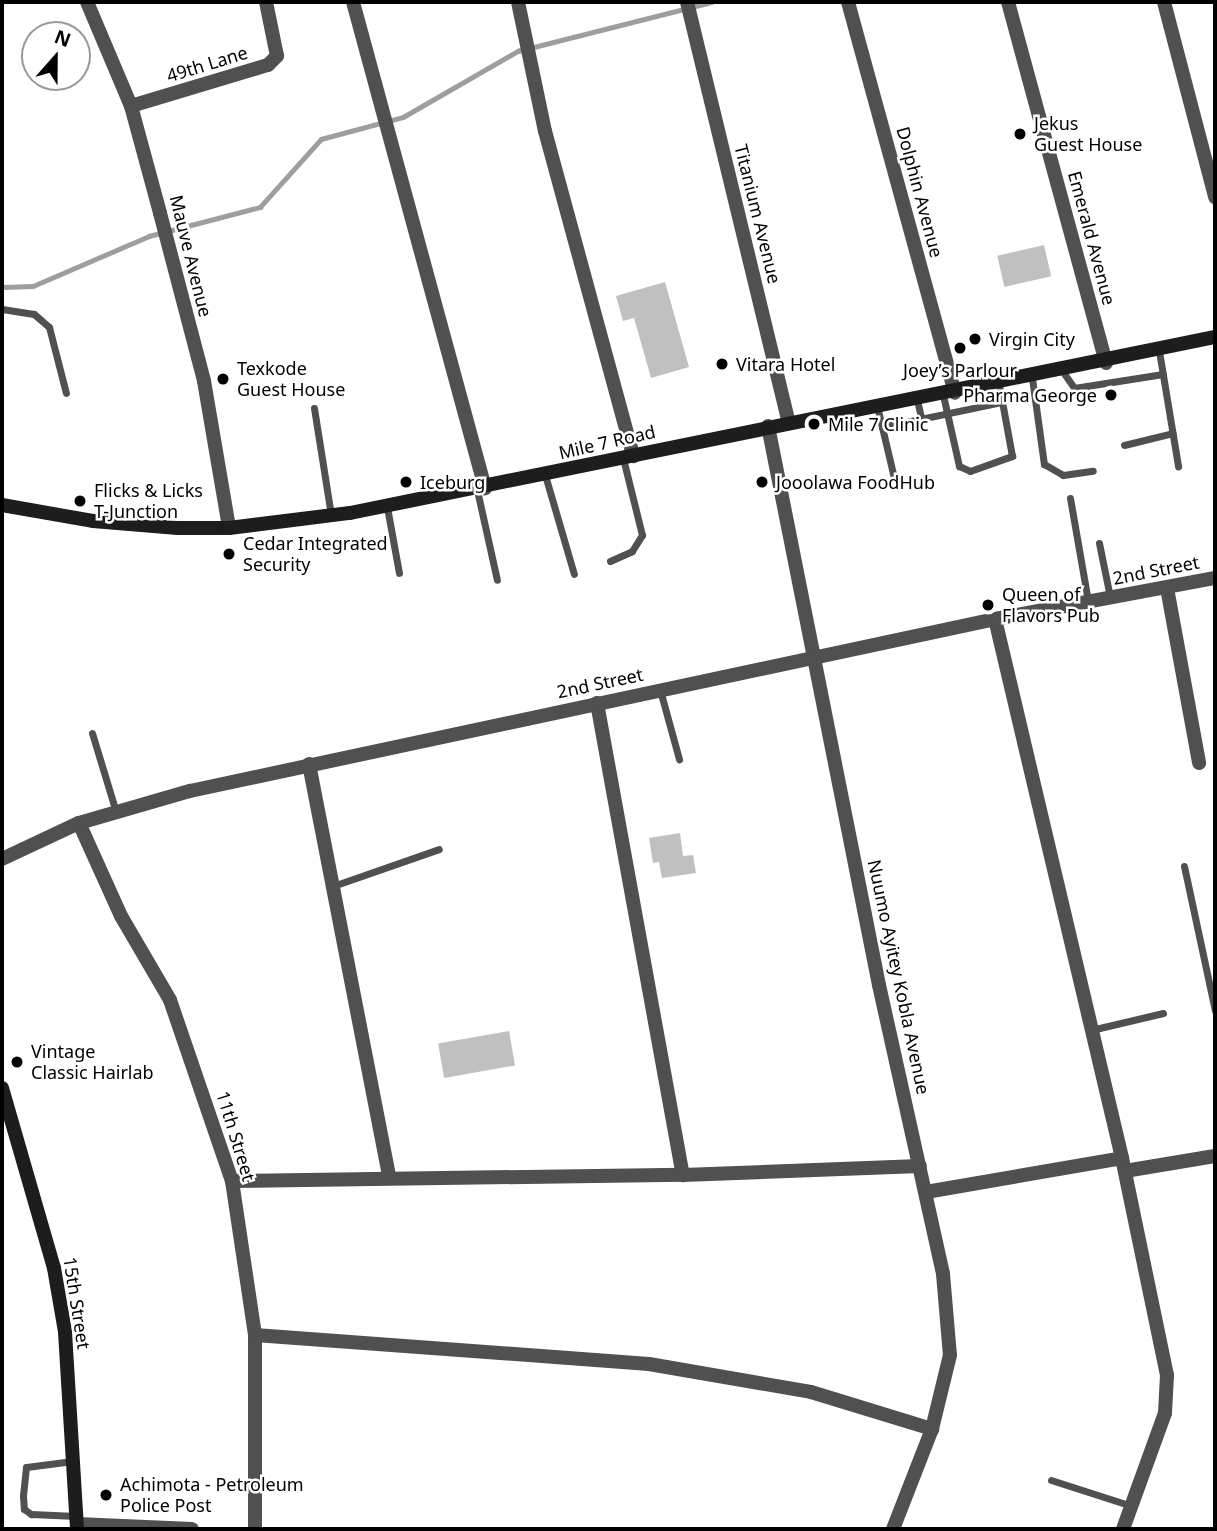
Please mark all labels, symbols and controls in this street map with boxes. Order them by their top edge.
north arrow [21,21,91,91]
text: N [51,23,75,53]
street label: 49th Lane [164,41,250,87]
place label: Jekus Guest House [1034,113,1142,156]
street label: Dolphin Avenue [892,124,948,260]
marker: Jekus Guest House [1012,126,1028,142]
street label: Titanium Avenue [730,142,786,286]
street label: Emerald Avenue [1064,169,1120,307]
street label: Mauve Avenue [165,193,217,319]
place label: Virgin City [989,328,1075,350]
marker: Virgin City [967,331,983,347]
marker: Joey’s Parlour [952,340,968,356]
place label: Vitara Hotel [736,353,835,375]
marker: Vitara Hotel [714,356,730,372]
place label: Texkode Guest House [237,358,345,400]
place label: Joey’s Parlour [903,359,1017,381]
marker: Texkode Guest House [215,371,231,387]
place label: Pharma George [963,384,1097,406]
marker: Pharma George [1103,387,1119,403]
place label: Mile 7 Clinic [828,413,928,435]
marker: Mile 7 Clinic [806,416,822,432]
street label: Mile 7 Road [556,420,658,464]
place label: Iceburg [420,471,485,493]
place label: Jooolawa FoodHub [776,471,935,493]
marker: Iceburg [398,474,414,490]
marker: Jooolawa FoodHub [754,474,770,490]
place label: Flicks & Licks T-Junction [94,480,203,522]
marker: Flicks & Licks T-Junction [72,493,88,509]
place label: Cedar Integrated Security [243,533,388,576]
marker: Cedar Integrated Security [221,546,237,562]
street label: 2nd Street [1111,551,1201,589]
place label: Queen of Flavors Pub [1002,584,1100,626]
marker: Queen of Flavors Pub [980,597,996,613]
street label: 2nd Street [555,663,645,703]
street label: Nuumo Ayitey Kobla Avenue [864,858,934,1096]
place label: Vintage Classic Hairlab [31,1041,154,1084]
marker: Vintage Classic Hairlab [9,1054,25,1070]
street label: 11th Street [212,1088,260,1184]
street label: 15th Street [59,1255,95,1351]
place label: Achimota - Petroleum Police Post [120,1474,304,1516]
marker: Achimota - Petroleum Police Post [98,1487,114,1503]

